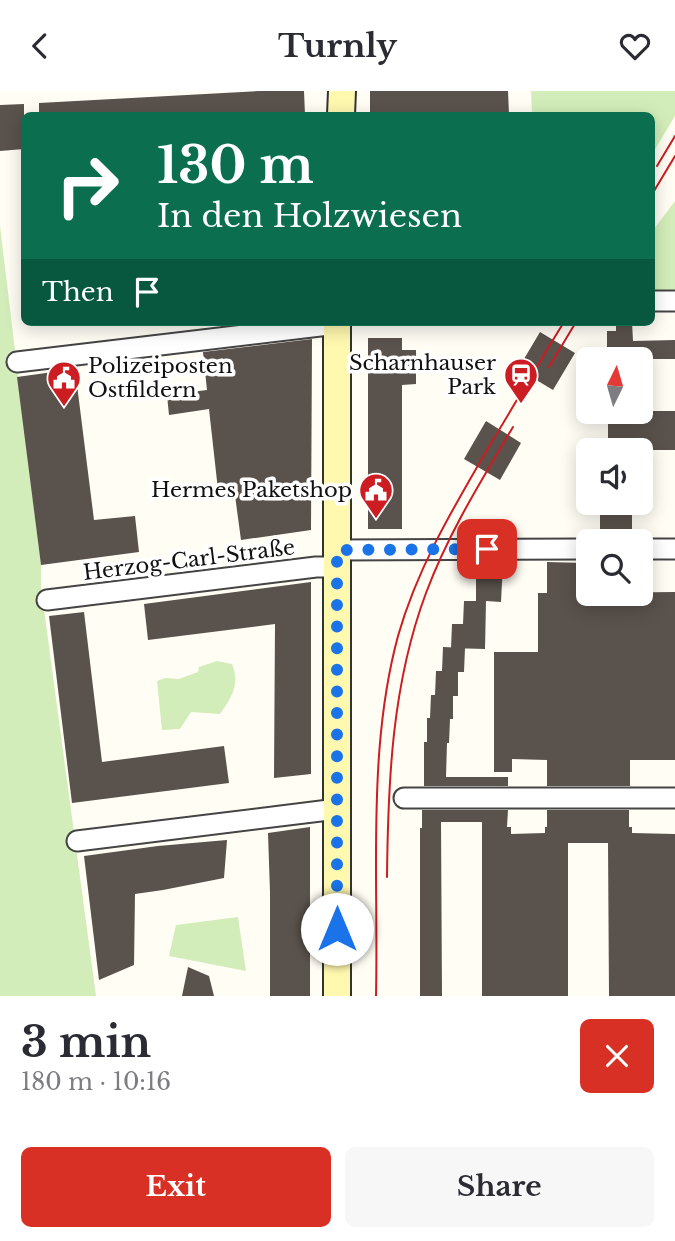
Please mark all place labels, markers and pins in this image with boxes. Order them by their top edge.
place label: Scharnhauser Park [349,350,496,400]
place label: Polizeiposten Ostfildern [88,353,232,403]
station icon: Scharnhauser Park [502,356,540,405]
public building icon: Polizeiposten Ostfildern [45,359,83,408]
public building icon: Hermes Paketshop [357,471,395,520]
place label: Hermes Paketshop [151,477,352,503]
pin [457,519,517,579]

